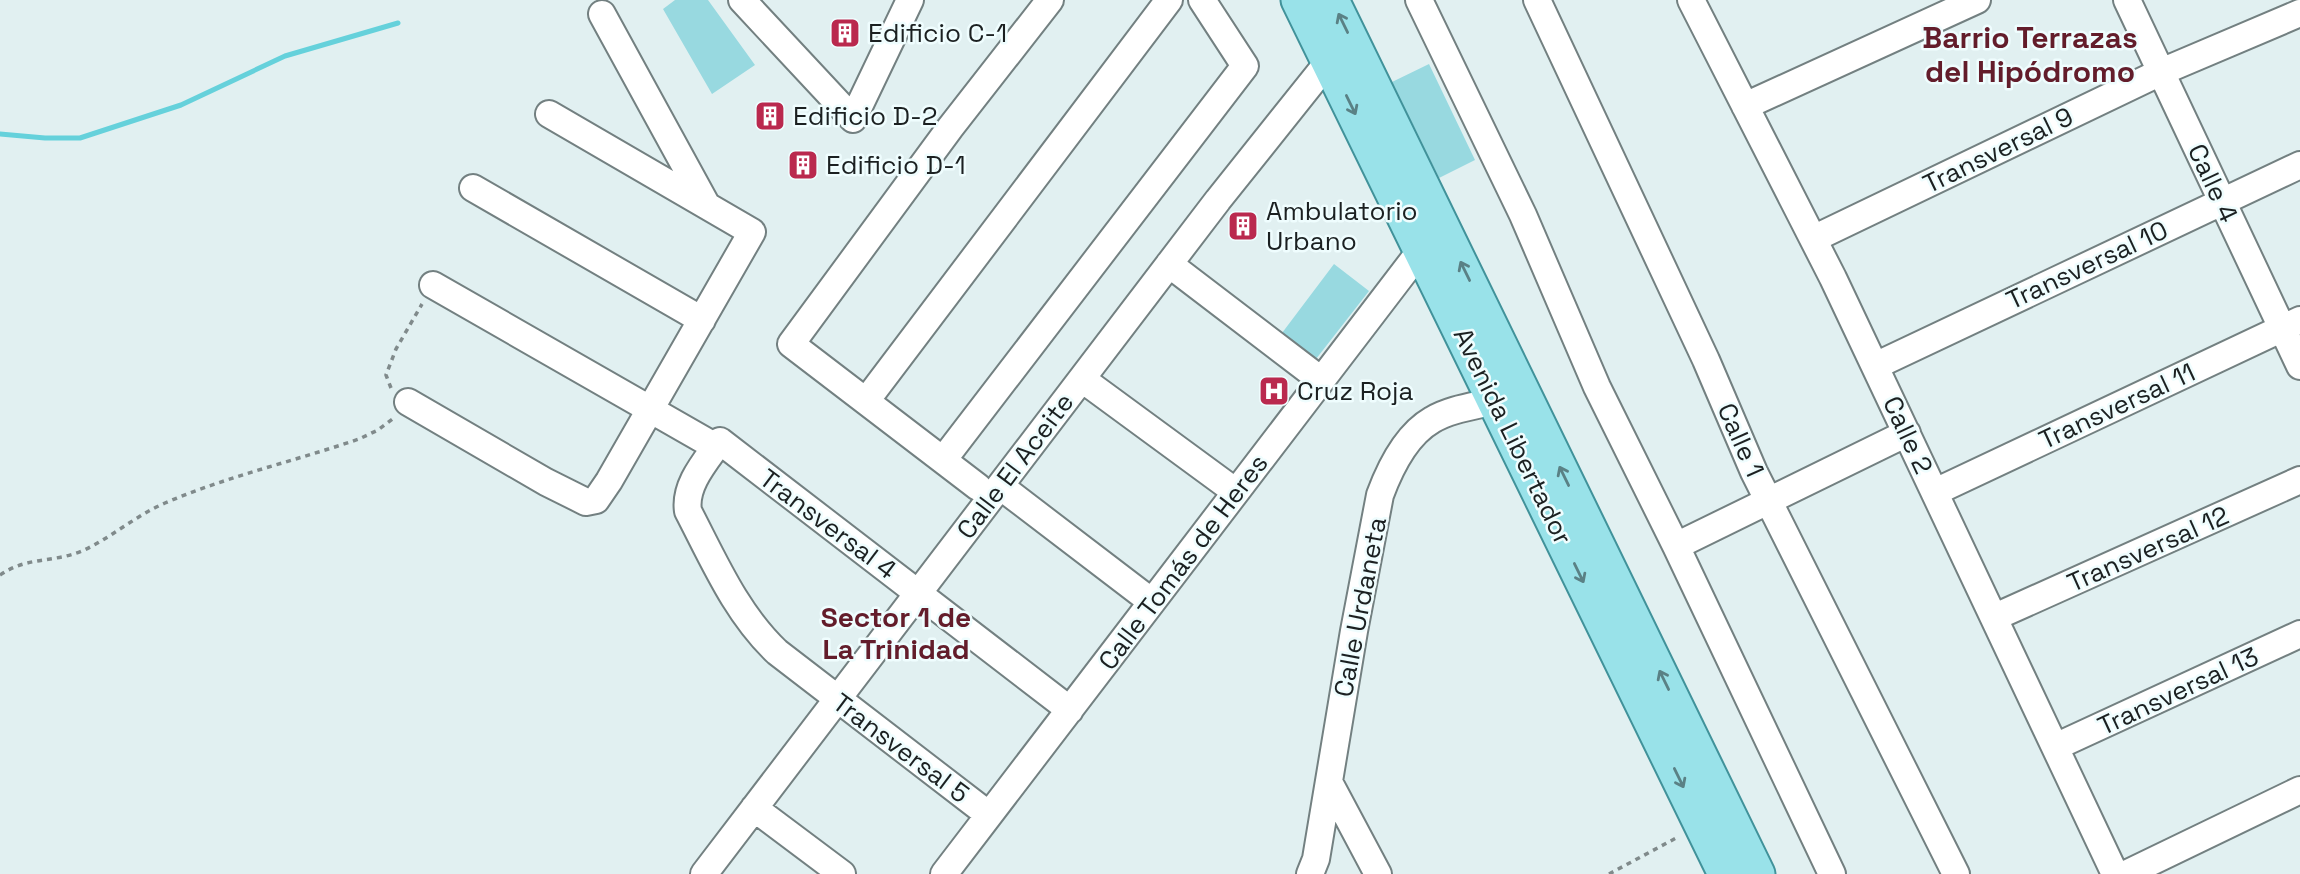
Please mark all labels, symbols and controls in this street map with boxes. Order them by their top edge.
one-way arrow [1336,13,1350,34]
building icon: Edificio C-1 [828,16,862,50]
place label: Edificio C-1 [868,16,1007,50]
district label: Barrio Terrazas del Hipódromo [1922,18,2138,91]
one-way arrow [1344,94,1358,115]
building icon: Edificio D-2 [753,99,787,133]
place label: Edificio D-2 [793,99,937,133]
street label: Transversal 9 [1917,99,2079,201]
street label: Calle 4 [2180,138,2246,228]
building icon: Edificio D-1 [786,148,820,182]
place label: Edificio D-1 [826,148,966,182]
place label: Ambulatorio Urbano [1266,194,1418,258]
building icon: Ambulatorio Urbano [1226,209,1260,243]
street label: Transversal 10 [2001,213,2173,317]
one-way arrow [1457,261,1471,282]
street label: Avenida Libertador [1446,322,1580,550]
street label: Transversal 11 [2033,355,2201,457]
hospital icon: Cruz Roja [1257,374,1291,408]
place label: Cruz Roja [1297,374,1414,408]
street label: Calle El Aceite [949,386,1081,546]
street label: Calle 2 [1875,391,1941,479]
street label: Calle 1 [1710,398,1772,482]
street label: Calle Tomás de Heres [1091,447,1275,677]
street label: Transversal 4 [753,461,903,587]
one-way arrow [1557,466,1571,487]
street label: Transversal 12 [2062,498,2234,600]
street label: Calle Urdaneta [1326,514,1394,700]
one-way arrow [1573,562,1587,583]
district label: Sector 1 de La Trinidad [821,599,971,667]
street label: Transversal 13 [2092,639,2264,743]
one-way arrow [1657,670,1671,691]
street label: Transversal 5 [826,686,976,810]
one-way arrow [1672,767,1686,788]

